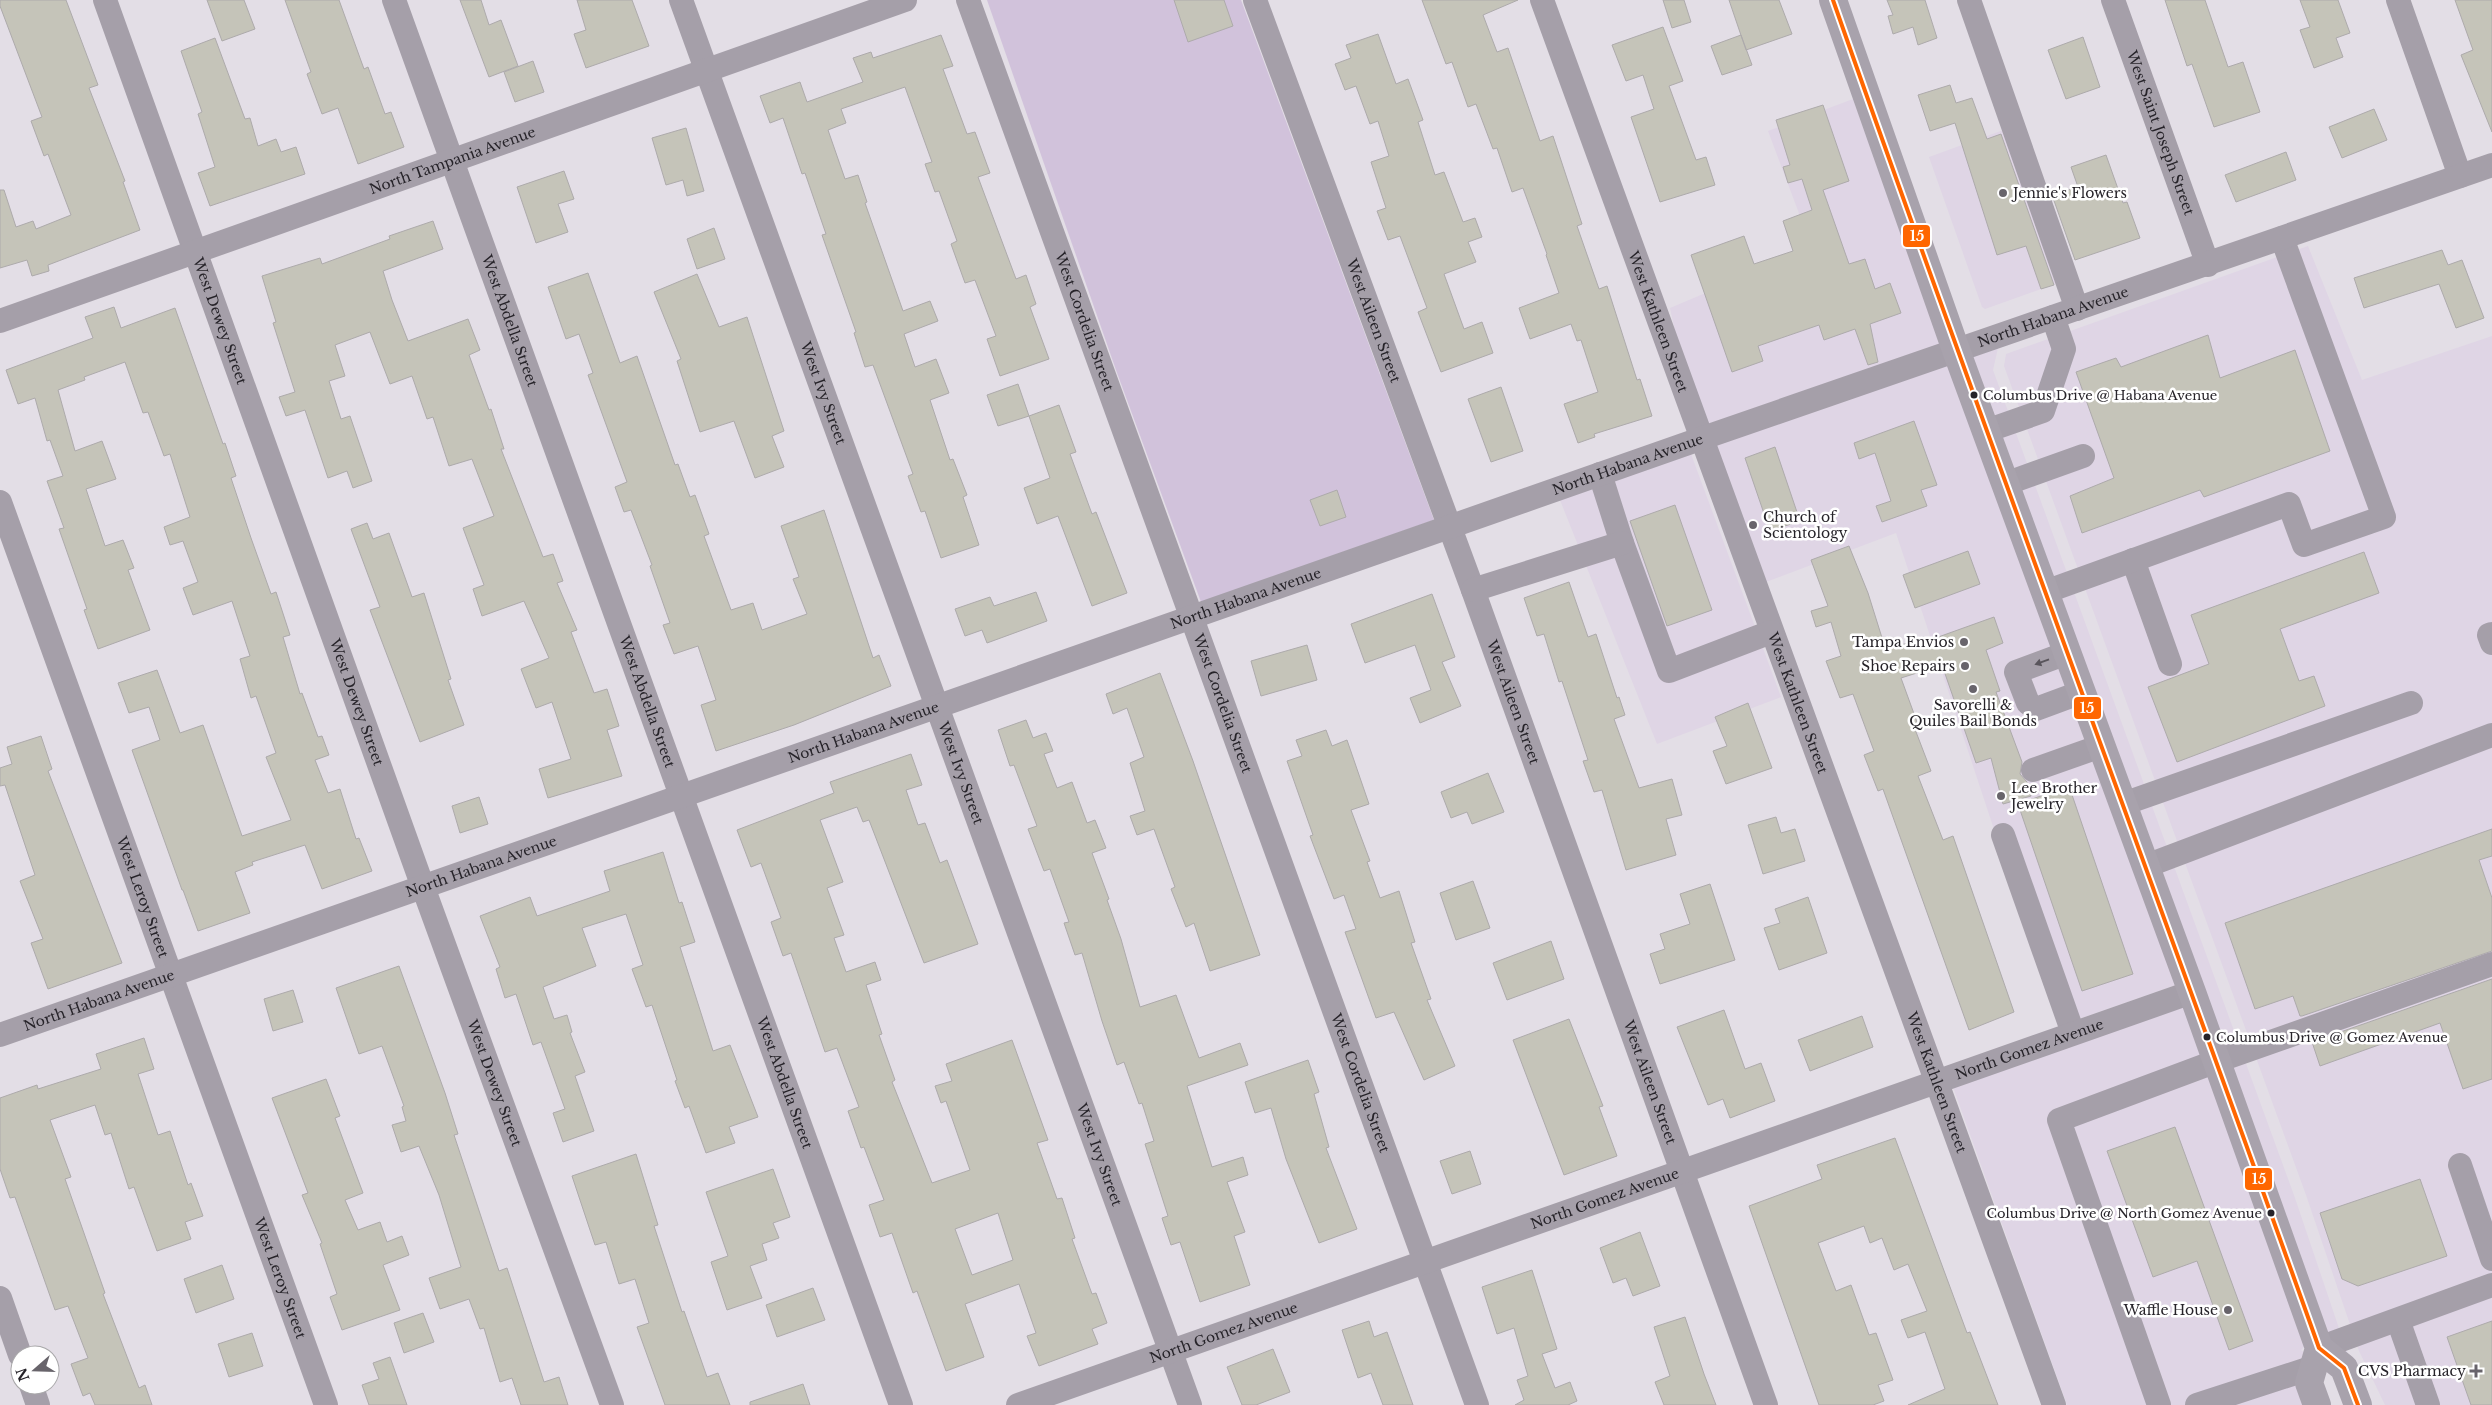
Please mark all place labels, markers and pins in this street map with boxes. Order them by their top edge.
place label: Jennie's Flowers [2011,184,2127,202]
marker: Jennie's Flowers [1997,187,2009,199]
place label: Columbus Drive @ Habana Avenue [1983,387,2217,404]
marker: Columbus Drive @ Habana Avenue [1969,390,1979,400]
place label: Church of Scientology [1763,508,1848,542]
marker: Church of Scientology [1747,519,1759,531]
place label: Tampa Envios [1852,633,1954,651]
marker: Tampa Envios [1958,636,1970,648]
place label: Shoe Repairs [1861,657,1955,675]
marker: Shoe Repairs [1959,660,1971,672]
marker: Savorelli & Quiles Bail Bonds [1967,683,1979,695]
place label: Savorelli & Quiles Bail Bonds [1909,696,2037,730]
place label: Lee Brother Jewelry [2009,779,2098,813]
marker: Lee Brother Jewelry [1995,790,2007,802]
place label: Columbus Drive @ Gomez Avenue [2216,1029,2448,1046]
marker: Columbus Drive @ Gomez Avenue [2202,1032,2212,1042]
place label: Columbus Drive @ North Gomez Avenue [1987,1205,2262,1222]
marker: Columbus Drive @ North Gomez Avenue [2266,1208,2276,1218]
place label: Waffle House [2123,1301,2218,1319]
marker: Waffle House [2222,1304,2234,1316]
place label: CVS Pharmacy [2358,1362,2466,1380]
marker: CVS Pharmacy [2470,1365,2482,1377]

